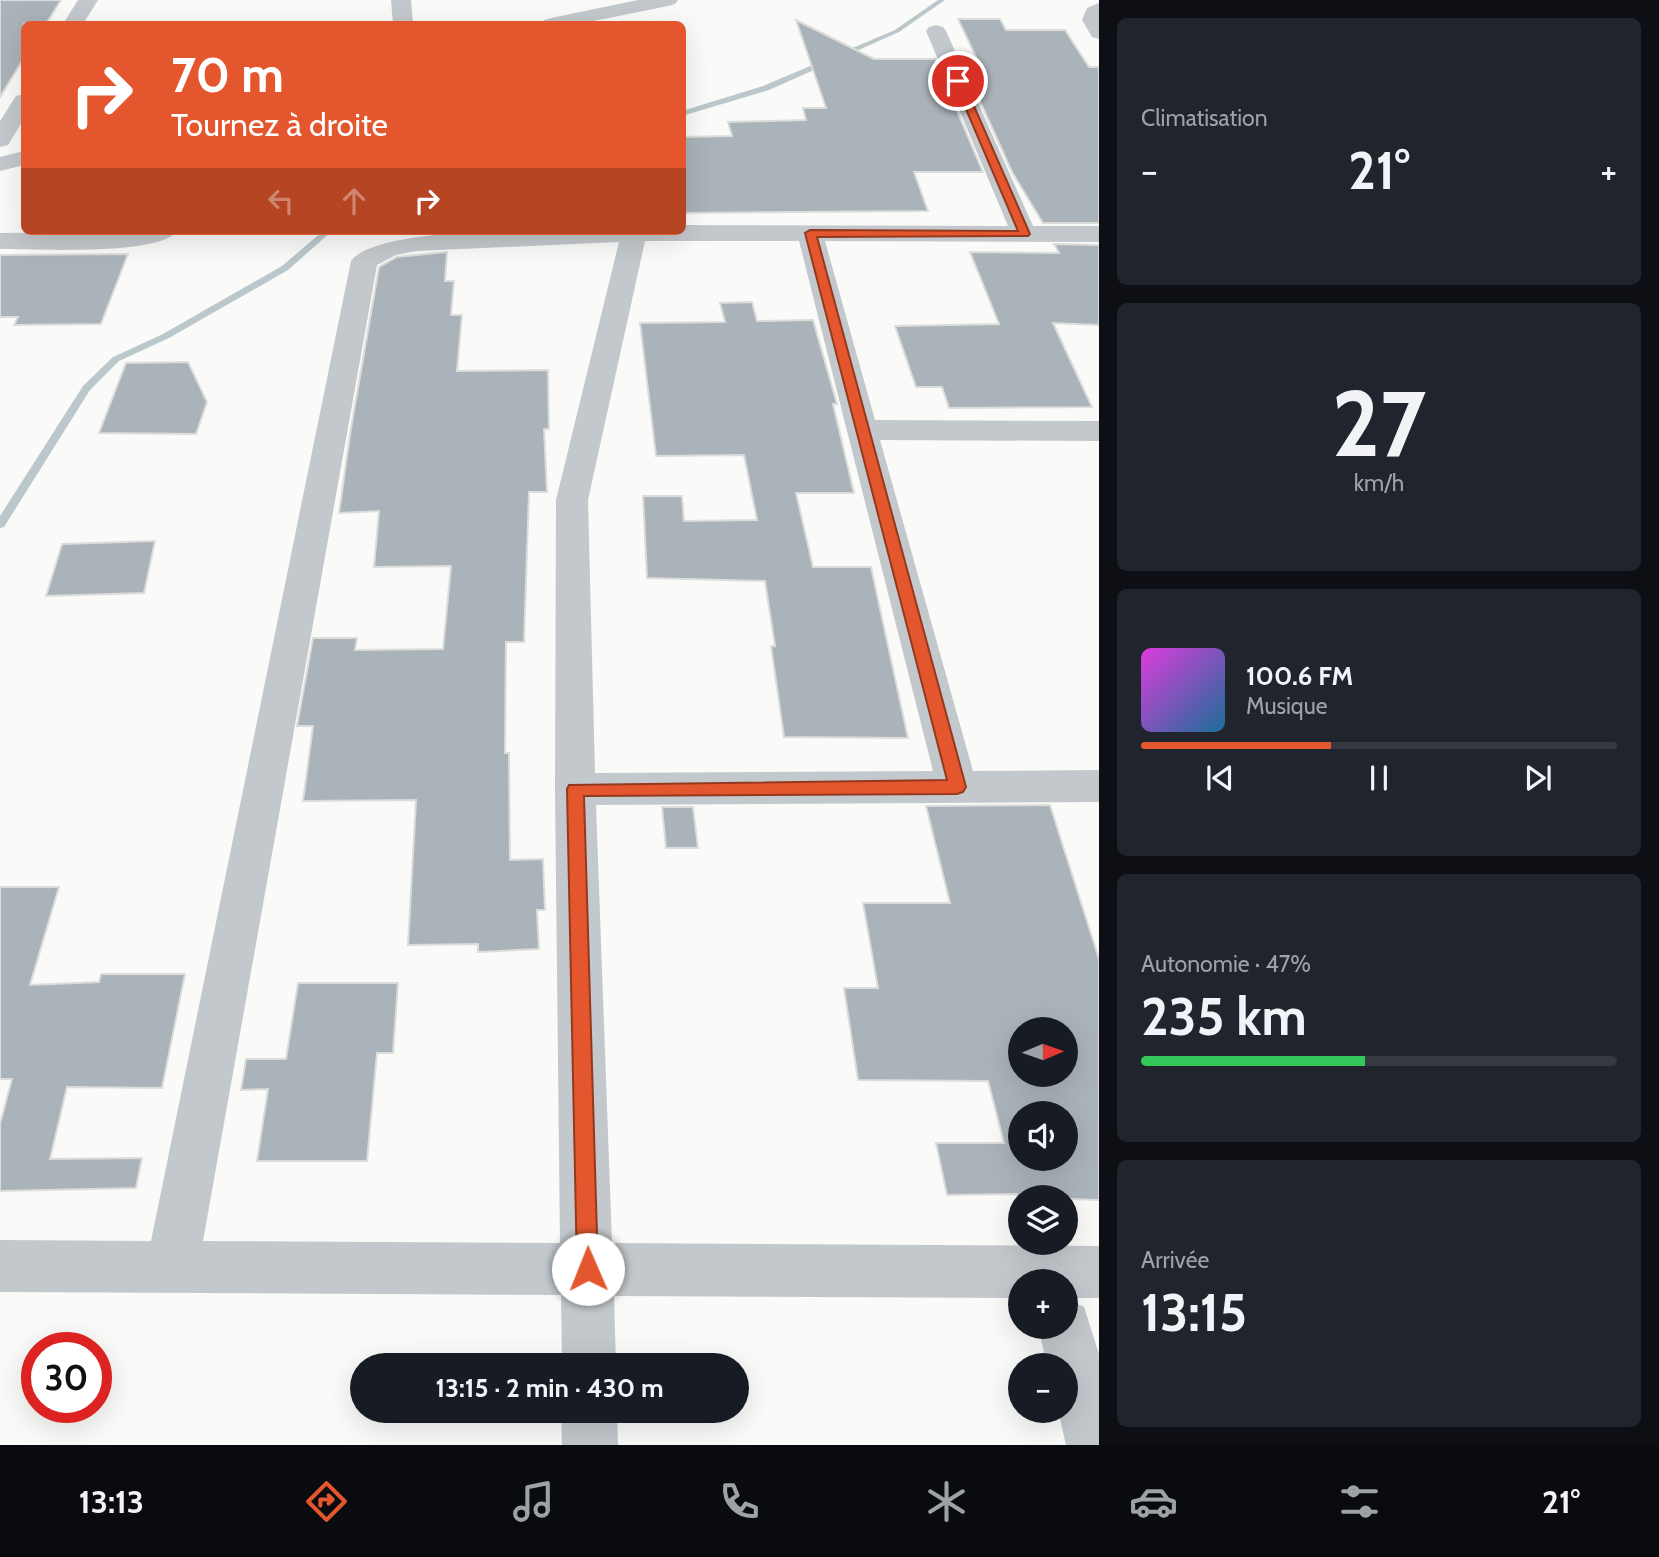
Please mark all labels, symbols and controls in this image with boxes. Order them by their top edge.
text: 70 m [171,45,284,104]
icon: right [56,49,147,140]
pin [928,51,988,111]
icon: arrive [939,62,977,100]
text: Climatisation [1141,104,1268,132]
text: Tournez à droite [171,105,388,144]
text: 21° [1348,139,1410,202]
text: − [1141,147,1158,194]
text: + [1600,147,1617,194]
icon: left [262,182,300,220]
icon: ahead [335,182,373,220]
icon: right [408,182,446,220]
text: 27 [1332,368,1426,479]
text: km/h [1354,469,1404,497]
text: 100.6 FM [1246,660,1353,692]
text: Musique [1246,692,1328,720]
icon: previous [1201,759,1239,797]
icon: pause [1360,759,1398,797]
icon: next [1519,759,1557,797]
text: Autonomie · 47% [1141,950,1311,978]
text: 235 km [1141,985,1307,1048]
north arrow [1008,1017,1078,1087]
map controls [1008,1017,1078,1423]
button: sound [1008,1101,1078,1171]
button: layers [1008,1185,1078,1255]
position arrow [551,1232,625,1306]
text: Arrivée [1141,1246,1209,1274]
button: + [1008,1269,1078,1339]
text: 13:15 [1141,1281,1247,1344]
speed limit sign: 30 [21,1332,112,1423]
button: − [1008,1353,1078,1423]
text: 13:15 · 2 min · 430 m [435,1372,664,1404]
icon: directions [302,1477,351,1526]
icon: music [509,1477,558,1526]
icon: phone [715,1477,764,1526]
icon: climate [922,1477,971,1526]
icon: car [1129,1477,1178,1526]
icon: filters [1335,1477,1384,1526]
text: 13:13 [79,1482,144,1521]
text: 21° [1542,1482,1580,1521]

